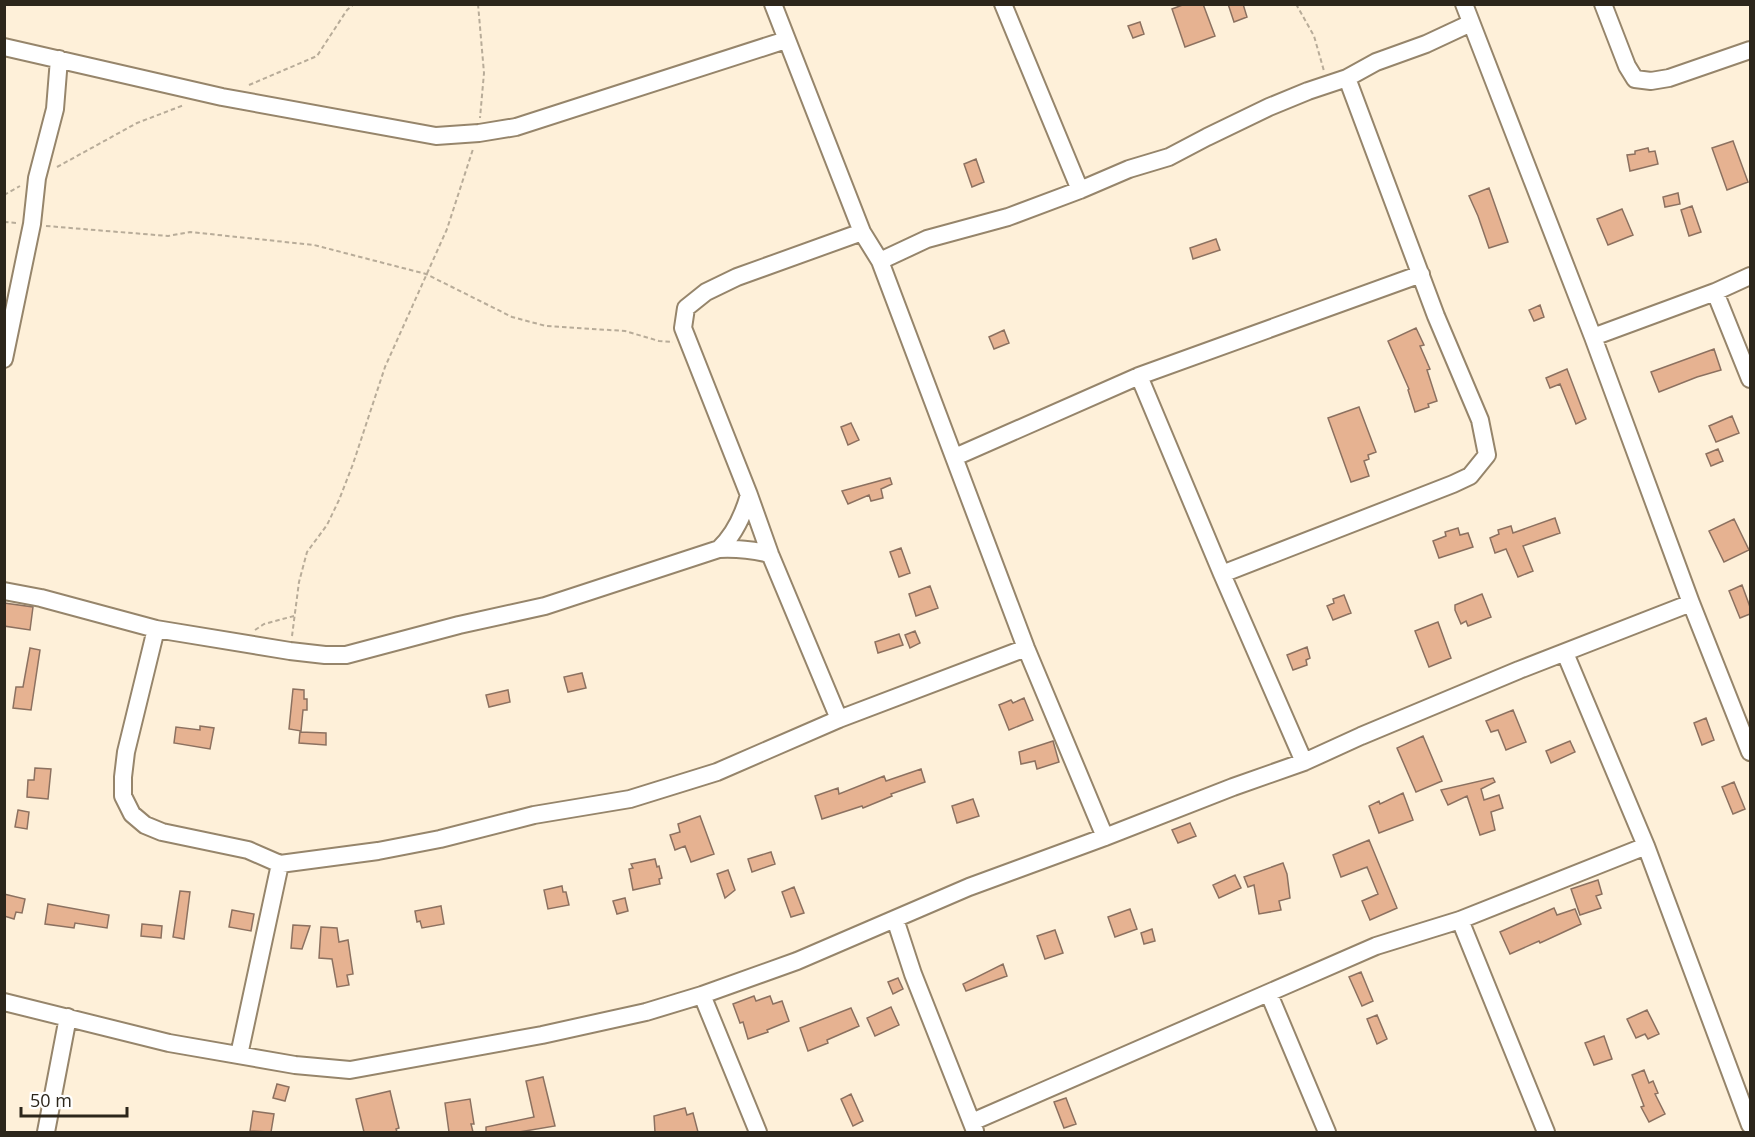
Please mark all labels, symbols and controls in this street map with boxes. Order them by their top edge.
scale bar [21,1080,128,1118]
text: 50 m [30,1088,72,1112]

